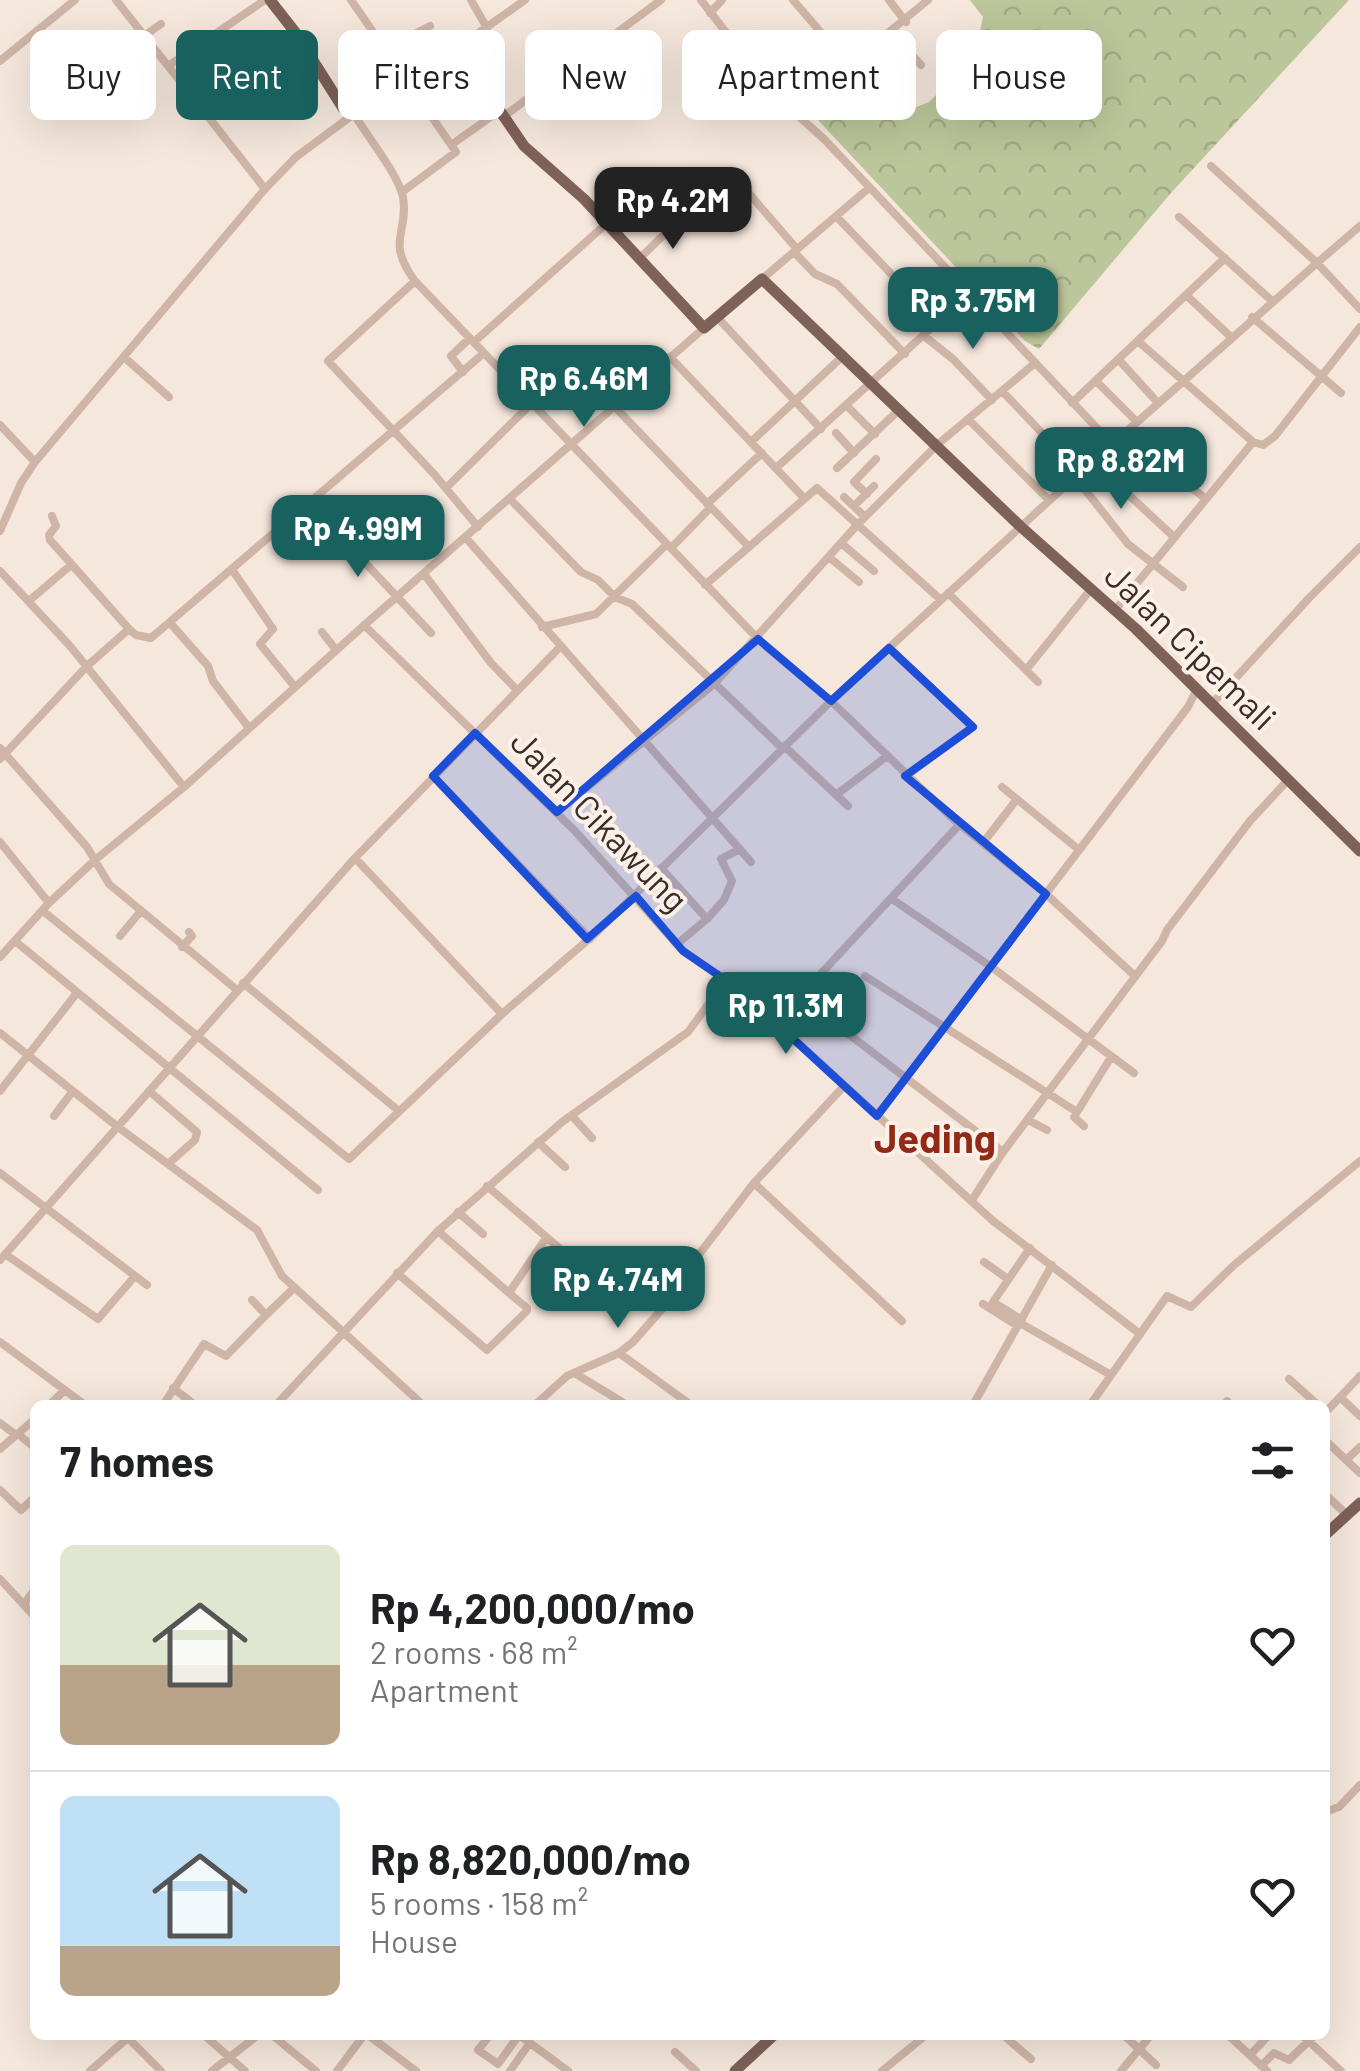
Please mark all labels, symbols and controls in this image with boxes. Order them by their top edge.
chip: Buy [30,30,156,120]
chip: Rent [176,30,318,120]
chip: Filters [338,30,505,120]
chip: New [525,30,662,120]
chip: Apartment [682,30,916,120]
chip: House [936,30,1102,120]
pin: Rp 4.2M [581,167,765,252]
text: Rp 4.2M [616,180,730,218]
pin: Rp 3.75M [870,267,1076,352]
text: Rp 3.75M [910,280,1036,318]
pin: Rp 6.46M [481,345,687,430]
text: Rp 6.46M [519,358,649,396]
pin: Rp 8.82M [1018,427,1224,512]
text: Rp 8.82M [1057,440,1185,478]
pin: Rp 4.99M [255,495,461,580]
text: Rp 4.99M [293,508,423,546]
street label: Jalan Cipemali [1097,553,1286,738]
street label: Jalan Cikawung [503,720,698,919]
pin: Rp 11.3M [683,972,889,1057]
text: Rp 11.3M [728,985,844,1023]
district label: Jeding [874,1113,996,1161]
pin: Rp 4.74M [515,1246,721,1331]
text: Rp 4.74M [553,1259,683,1297]
icon: filters [1245,1433,1300,1488]
text: 7 homes [60,1435,214,1485]
text: Rp 4,200,000/mo [370,1582,695,1632]
icon: home [140,1585,260,1705]
icon: heart [1245,1618,1300,1673]
text: 2 rooms · 68 m² [370,1632,578,1670]
text: Apartment [370,1670,519,1708]
text: Rp 8,820,000/mo [370,1833,691,1883]
icon: home [140,1836,260,1956]
icon: heart [1245,1869,1300,1924]
text: 5 rooms · 158 m² [370,1883,588,1921]
text: House [370,1921,458,1959]

